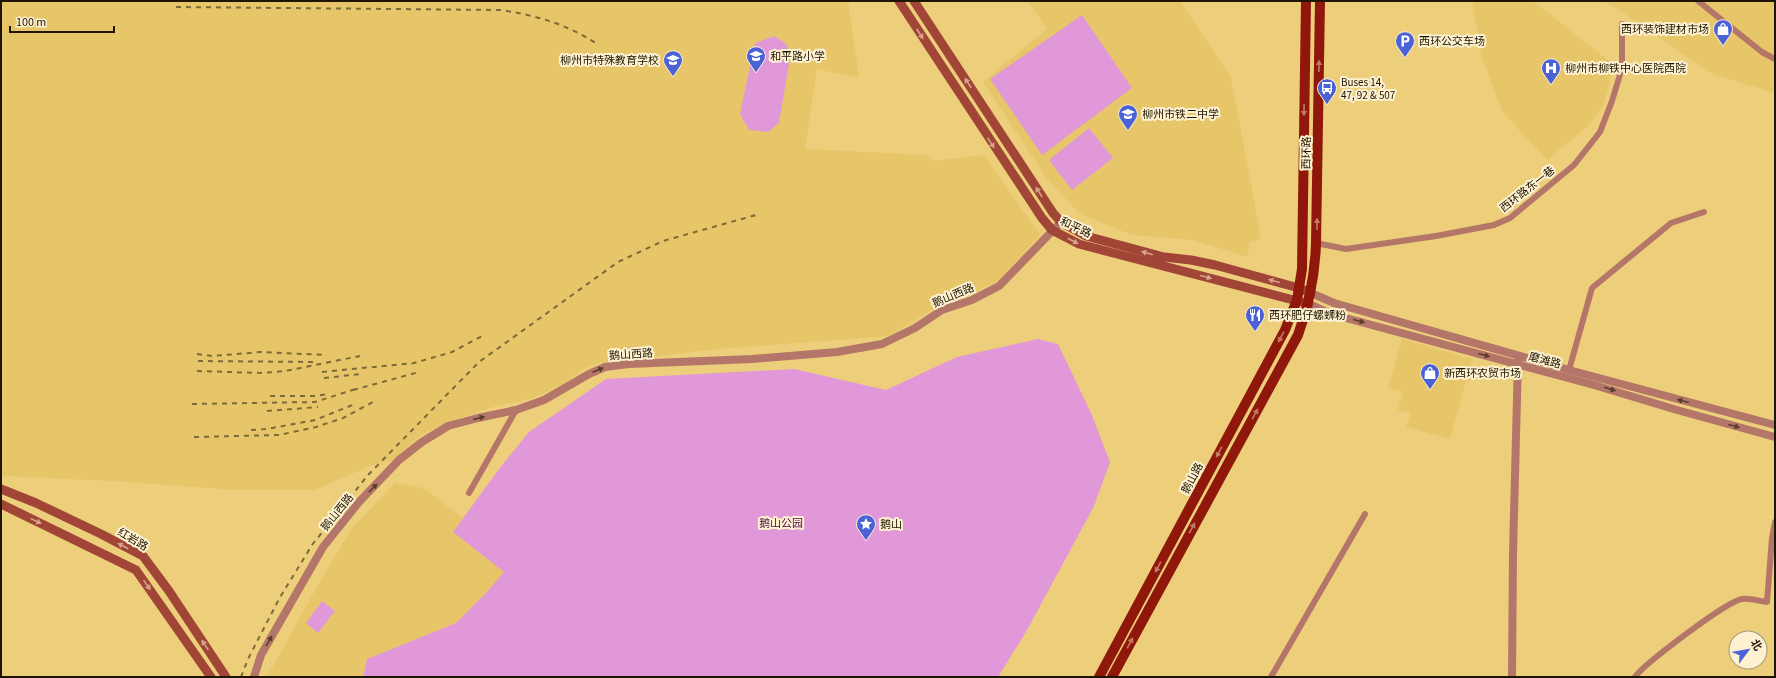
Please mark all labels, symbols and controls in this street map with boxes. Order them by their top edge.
scale bar [10,8,114,34]
text: 100 m [16,14,46,31]
shop icon: 西环装饰建材市场 [1712,18,1734,46]
place label: 西环装饰建材市场 [1621,22,1709,37]
one-way arrow [916,29,924,39]
parking icon: 西环公交车场 [1394,30,1416,58]
place label: 西环公交车场 [1419,34,1485,49]
school or university icon: 和平路小学 [745,45,767,73]
school or university icon: 柳州市特殊教育学校 [662,49,684,77]
place label: 和平路小学 [770,49,825,64]
place label: 柳州市特殊教育学校 [560,53,659,68]
hospital icon: 柳州市柳铁中心医院西院 [1540,57,1562,85]
one-way arrow [1316,59,1322,72]
place label: 柳州市柳铁中心医院西院 [1565,61,1686,76]
place label: Buses 14, 47, 92 & 507 [1341,75,1395,103]
one-way arrow [964,77,971,89]
bus stop icon: Buses 14, 47, 92 & 507 [1316,77,1338,105]
school or university icon: 柳州市铁二中学 [1117,103,1139,131]
one-way arrow [1301,104,1307,117]
place label: 柳州市铁二中学 [1142,107,1219,122]
street label: 西环路 [1299,136,1314,170]
one-way arrow [987,137,995,148]
street label: 西环路东一巷 [1497,163,1558,216]
one-way arrow [1035,186,1042,197]
street label: 和平路 [1058,214,1094,241]
one-way arrow [1314,217,1320,230]
one-way arrow [1067,237,1079,244]
one-way arrow [1141,250,1153,256]
one-way arrow [1200,275,1212,281]
one-way arrow [1267,278,1279,284]
street label: 鹅山西路 [930,280,976,311]
restaurant icon: 西环肥仔螺蛳粉 [1244,304,1266,332]
place label: 西环肥仔螺蛳粉 [1269,308,1346,323]
one-way arrow [1353,318,1365,324]
one-way arrow [1278,332,1284,343]
street label: 鹅山西路 [609,345,654,364]
street label: 磨滩路 [1527,349,1563,372]
one-way arrow [1479,352,1491,358]
shop icon: 新西环农贸市场 [1419,362,1441,390]
one-way arrow [593,366,605,372]
place label: 新西环农贸市场 [1444,366,1521,381]
one-way arrow [1604,387,1616,393]
one-way arrow [1677,398,1689,404]
one-way arrow [1251,408,1258,420]
one-way arrow [473,414,485,420]
one-way arrow [1728,423,1740,429]
one-way arrow [1216,446,1223,458]
street label: 鹅山路 [1178,460,1207,496]
one-way arrow [368,483,378,493]
street label: 鹅山西路 [318,490,357,534]
place icon: 鹅山 [855,513,877,541]
park label: 鹅山公园 [759,516,803,531]
place label: 鹅山 [880,517,902,532]
one-way arrow [30,518,42,524]
one-way arrow [1189,523,1196,534]
street label: 红岩路 [115,525,151,554]
one-way arrow [117,542,129,549]
one-way arrow [1155,561,1161,572]
one-way arrow [143,580,151,590]
north arrow [1728,630,1768,670]
one-way arrow [265,635,272,647]
text: 北 [1747,636,1765,654]
one-way arrow [1127,637,1133,648]
one-way arrow [201,639,208,650]

